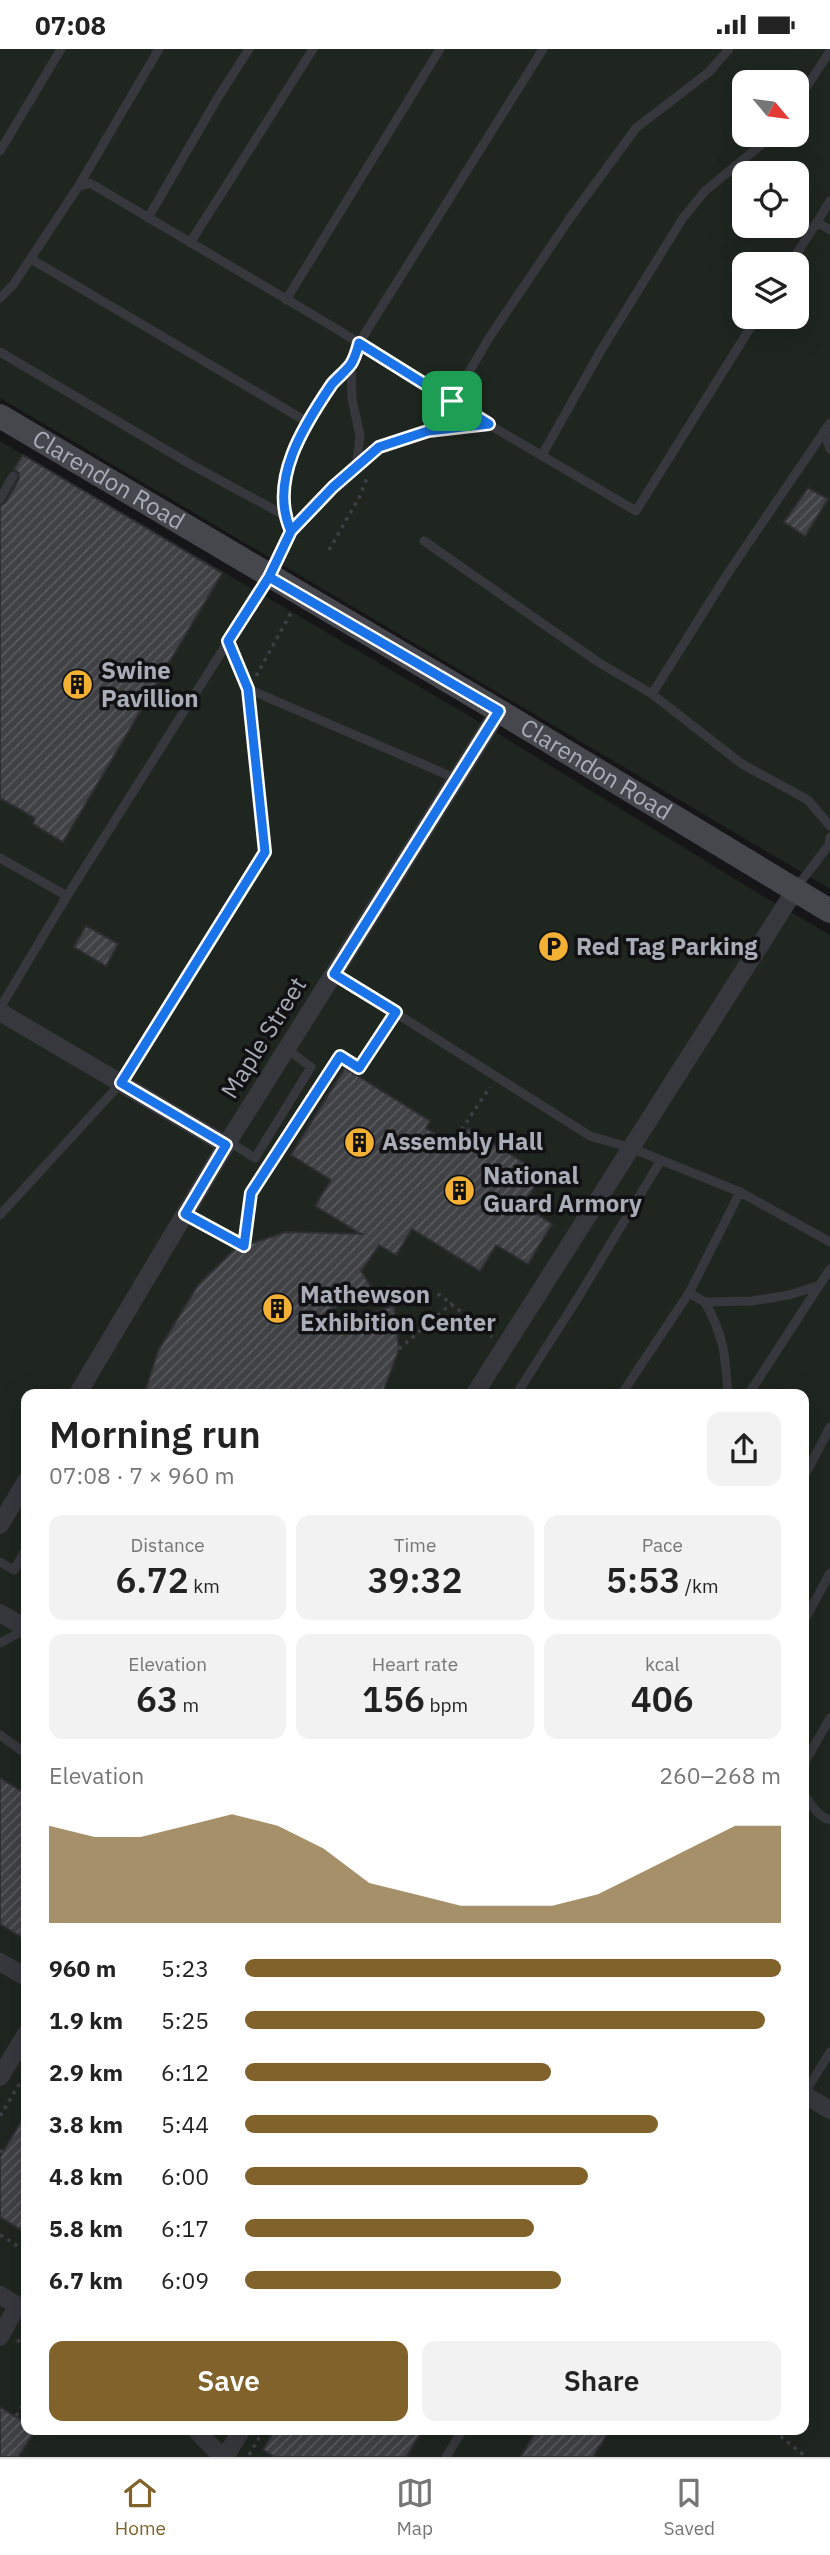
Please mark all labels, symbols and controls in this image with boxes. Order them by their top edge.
text: 07:08 [35,8,106,42]
north arrow [732,70,808,147]
map controls [732,70,809,329]
button: locate [732,161,809,238]
button: layers [732,252,809,329]
pin [422,371,482,431]
icon: arrive [433,382,471,420]
street label: Clarendon Road [27,422,191,537]
place label: Swine Pavillion [101,654,199,714]
building icon: Swine Pavillion [61,668,95,702]
street label: Clarendon Road [515,711,678,827]
parking icon: Red Tag Parking [536,930,570,964]
place label: Red Tag Parking [576,930,758,962]
street label: Maple Street [213,971,313,1104]
building icon: Assembly Hall [342,1125,376,1159]
place label: Assembly Hall [382,1125,543,1157]
place label: National Guard Armory [483,1159,642,1219]
building icon: National Guard Armory [443,1173,477,1207]
place label: Mathewson Exhibition Center [300,1278,496,1338]
building icon: Mathewson Exhibition Center [260,1292,294,1326]
text: Morning run [49,1409,261,1458]
button: share [707,1412,781,1486]
text: 07:08 · 7 × 960 m [49,1460,235,1490]
text: Distance [131,1533,205,1557]
text: Time [394,1533,436,1557]
text: Pace [642,1533,683,1557]
text: 6.72 [115,1557,189,1603]
text: 39:32 [367,1557,463,1603]
text: 5:53 [606,1557,680,1603]
text: km [189,1574,220,1598]
text: /km [680,1574,719,1598]
text: Elevation [128,1652,207,1676]
text: Heart rate [372,1652,458,1676]
text: kcal [645,1652,680,1676]
text: 63 [136,1676,178,1722]
text: 156 [362,1676,425,1722]
text: 406 [631,1676,694,1722]
text: m [178,1693,199,1717]
text: bpm [425,1693,468,1717]
text: Elevation [49,1760,144,1790]
text: 260–268 m [659,1760,781,1790]
text: 960 m [49,1953,116,1983]
text: 5:23 [161,1953,209,1983]
text: 1.9 km [49,2005,123,2035]
text: 5:25 [161,2005,209,2035]
text: 2.9 km [49,2057,123,2087]
text: 6:12 [161,2057,209,2087]
text: 3.8 km [49,2109,123,2139]
text: 5:44 [161,2109,209,2139]
text: 4.8 km [49,2161,123,2191]
text: 6:00 [161,2161,209,2191]
text: 5.8 km [49,2213,123,2243]
text: 6:17 [161,2213,209,2243]
text: 6.7 km [49,2265,123,2295]
text: 6:09 [161,2265,209,2295]
button: Save [49,2341,408,2421]
button: Share [422,2341,781,2421]
tab: Home [115,2474,166,2540]
tab: Map [396,2474,434,2540]
tab: Saved [663,2474,715,2540]

